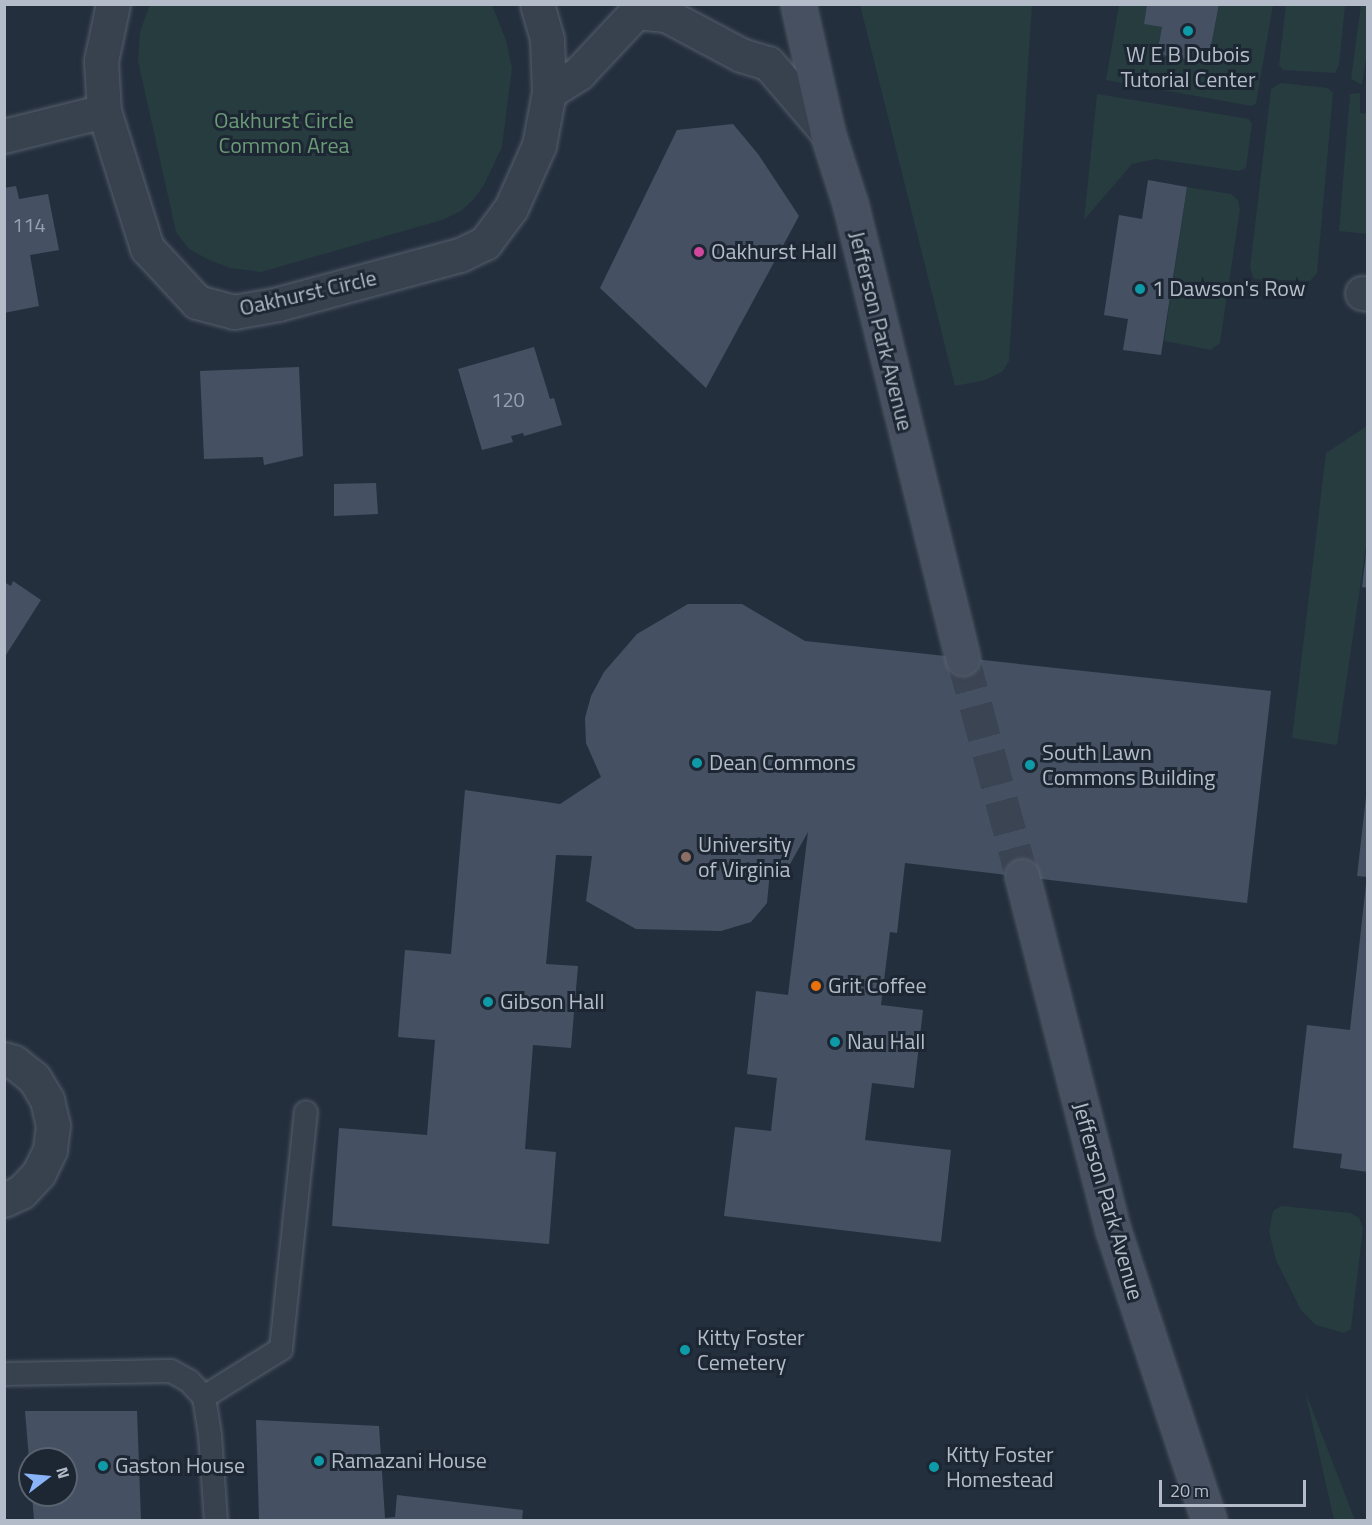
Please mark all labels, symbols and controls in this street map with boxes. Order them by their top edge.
marker: W E B Dubois Tutorial Center [1181,24,1195,38]
place label: W E B Dubois Tutorial Center [1120,41,1256,92]
park label: Oakhurst Circle Common Area [214,107,354,158]
house number: 114 [12,212,46,236]
street label: Jefferson Park Avenue [843,228,919,434]
place label: Oakhurst Hall [711,239,837,265]
marker: Oakhurst Hall [692,245,706,259]
street label: Oakhurst Circle [237,264,379,322]
place label: 1 Dawson's Row [1152,276,1306,302]
marker: 1 Dawson's Row [1133,282,1147,296]
house number: 120 [491,387,525,411]
place label: South Lawn Commons Building [1042,739,1215,790]
place label: Dean Commons [709,750,856,776]
marker: Dean Commons [690,756,704,770]
marker: South Lawn Commons Building [1023,758,1037,772]
place label: University of Virginia [698,831,791,882]
marker: University of Virginia [679,850,693,864]
place label: Grit Coffee [828,973,926,999]
marker: Grit Coffee [809,979,823,993]
place label: Gibson Hall [500,989,604,1015]
marker: Gibson Hall [481,995,495,1009]
place label: Nau Hall [847,1029,925,1055]
marker: Nau Hall [828,1035,842,1049]
street label: Jefferson Park Avenue [1067,1099,1149,1303]
place label: Kitty Foster Cemetery [697,1324,805,1376]
marker: Kitty Foster Cemetery [678,1343,692,1357]
place label: Kitty Foster Homestead [946,1441,1054,1492]
north arrow [18,1447,78,1507]
place label: Ramazani House [331,1448,487,1474]
place label: Gaston House [115,1453,245,1479]
marker: Ramazani House [312,1454,326,1468]
marker: Gaston House [96,1459,110,1473]
marker: Kitty Foster Homestead [927,1460,941,1474]
text: N [50,1464,76,1481]
scale bar [1162,1468,1309,1506]
text: 20 m [1170,1477,1209,1504]

